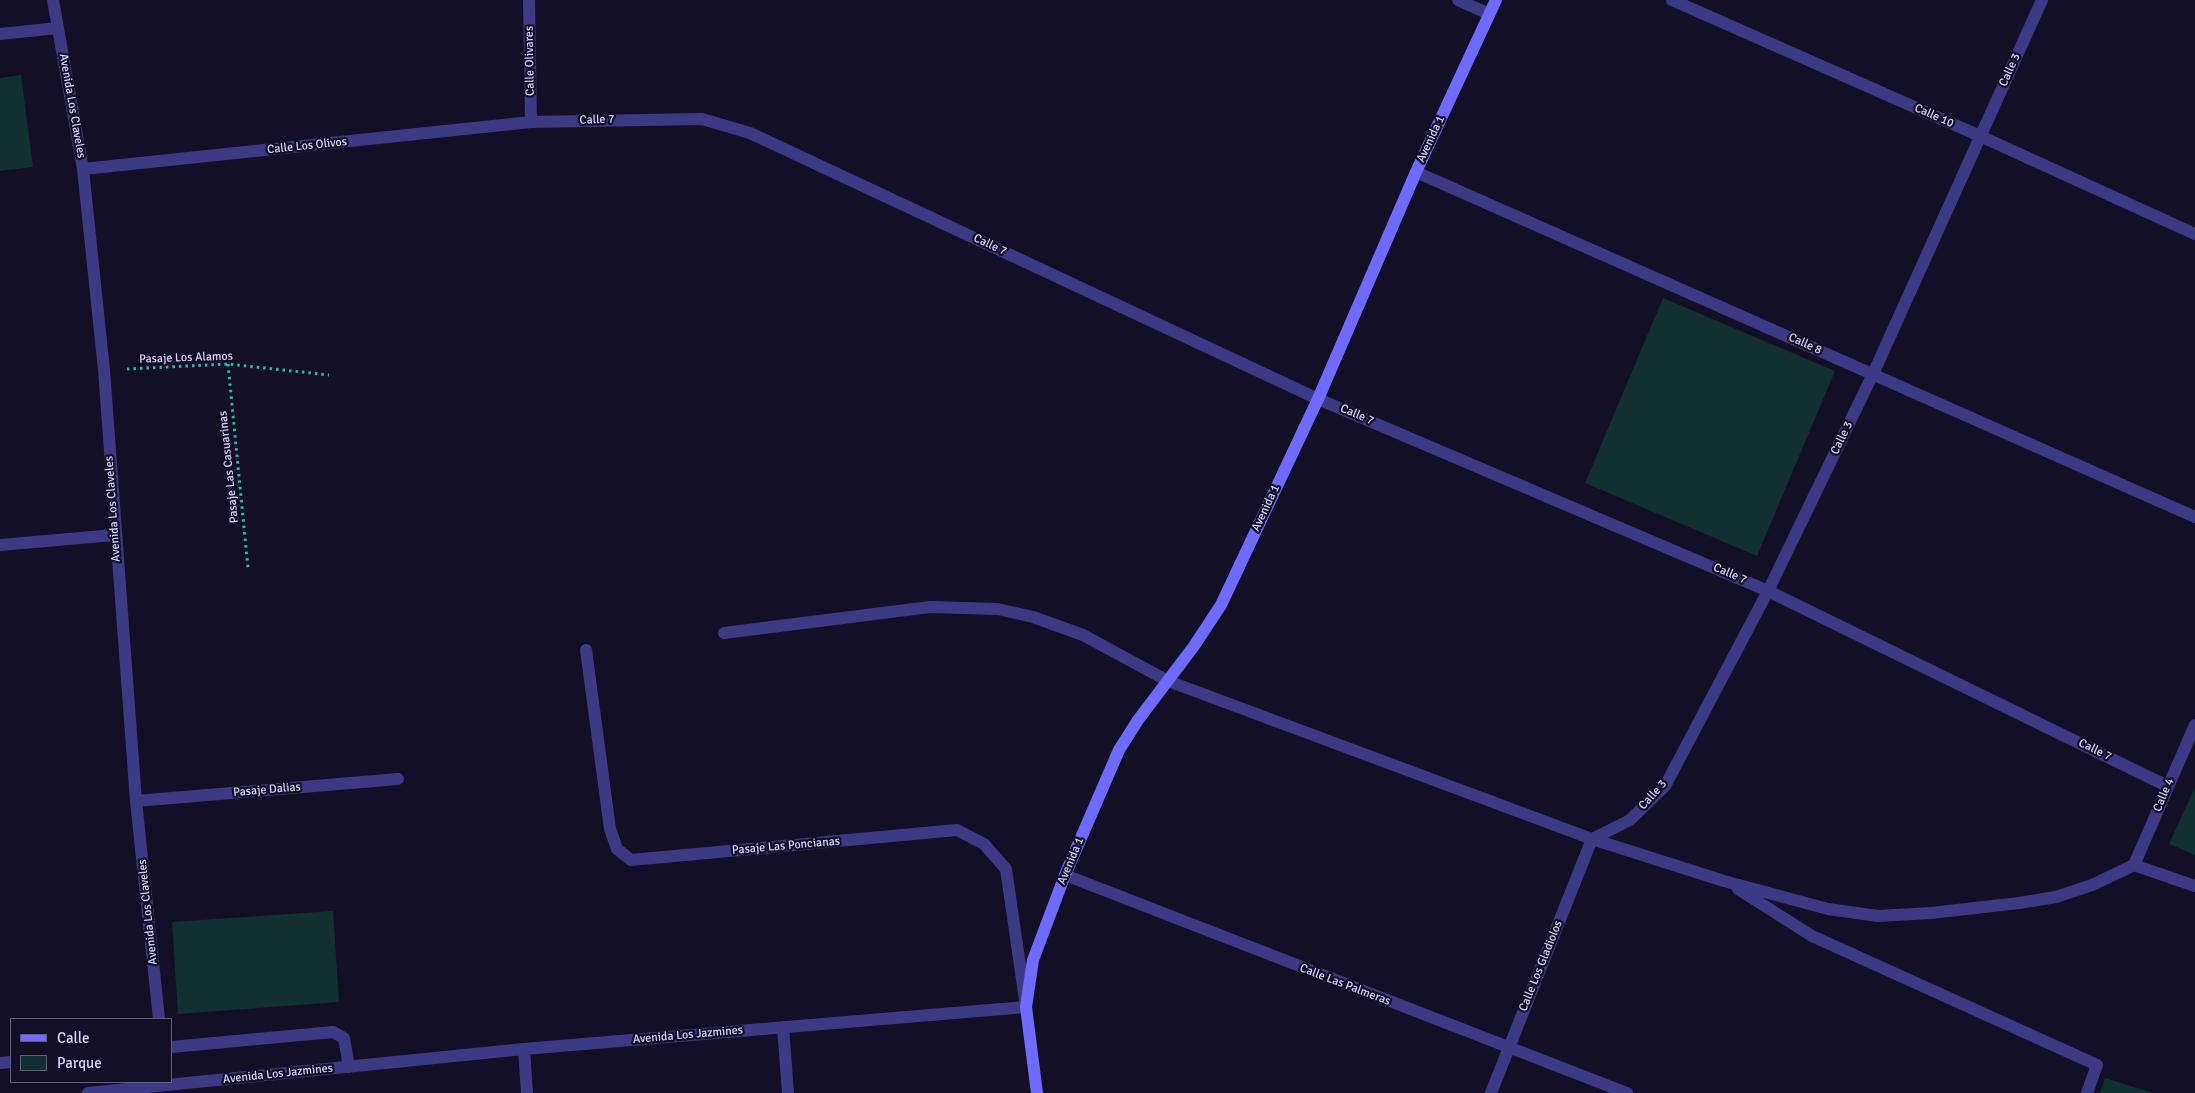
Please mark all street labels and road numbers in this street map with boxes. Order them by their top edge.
street label: Calle Olivares [522,26,538,96]
street label: Calle 3 [1996,51,2024,89]
street label: Avenida Los Claveles [56,53,88,159]
street label: Calle 10 [1912,101,1956,131]
street label: Calle 7 [579,112,615,128]
street label: Avenida 1 [1414,113,1448,165]
street label: Calle Los Olivos [266,135,348,157]
street label: Calle 7 [971,231,1009,259]
street label: Calle 8 [1786,330,1824,358]
street label: Pasaje Los Alamos [139,349,233,367]
street label: Calle 7 [1338,402,1376,428]
street label: Pasaje Las Casuarinas [216,410,242,524]
street label: Calle 3 [1828,419,1856,457]
street label: Avenida Los Claveles [102,456,124,562]
street label: Avenida 1 [1249,482,1283,534]
street label: Calle 7 [1711,561,1749,587]
street label: Calle 7 [2076,736,2114,764]
street label: Calle 4 [2151,776,2177,814]
street label: Calle 3 [1636,777,1670,813]
street label: Pasaje Dalias [233,780,301,800]
street label: Pasaje Las Poncianas [731,834,841,858]
street label: Avenida 1 [1055,835,1087,887]
street label: Avenida Los Claveles [135,859,161,965]
street label: Calle Los Gladiolos [1516,918,1566,1014]
street label: Calle Las Palmeras [1298,961,1392,1009]
street label: Avenida Los Jazmines [632,1023,744,1047]
street label: Avenida Los Jazmines [222,1061,334,1087]

